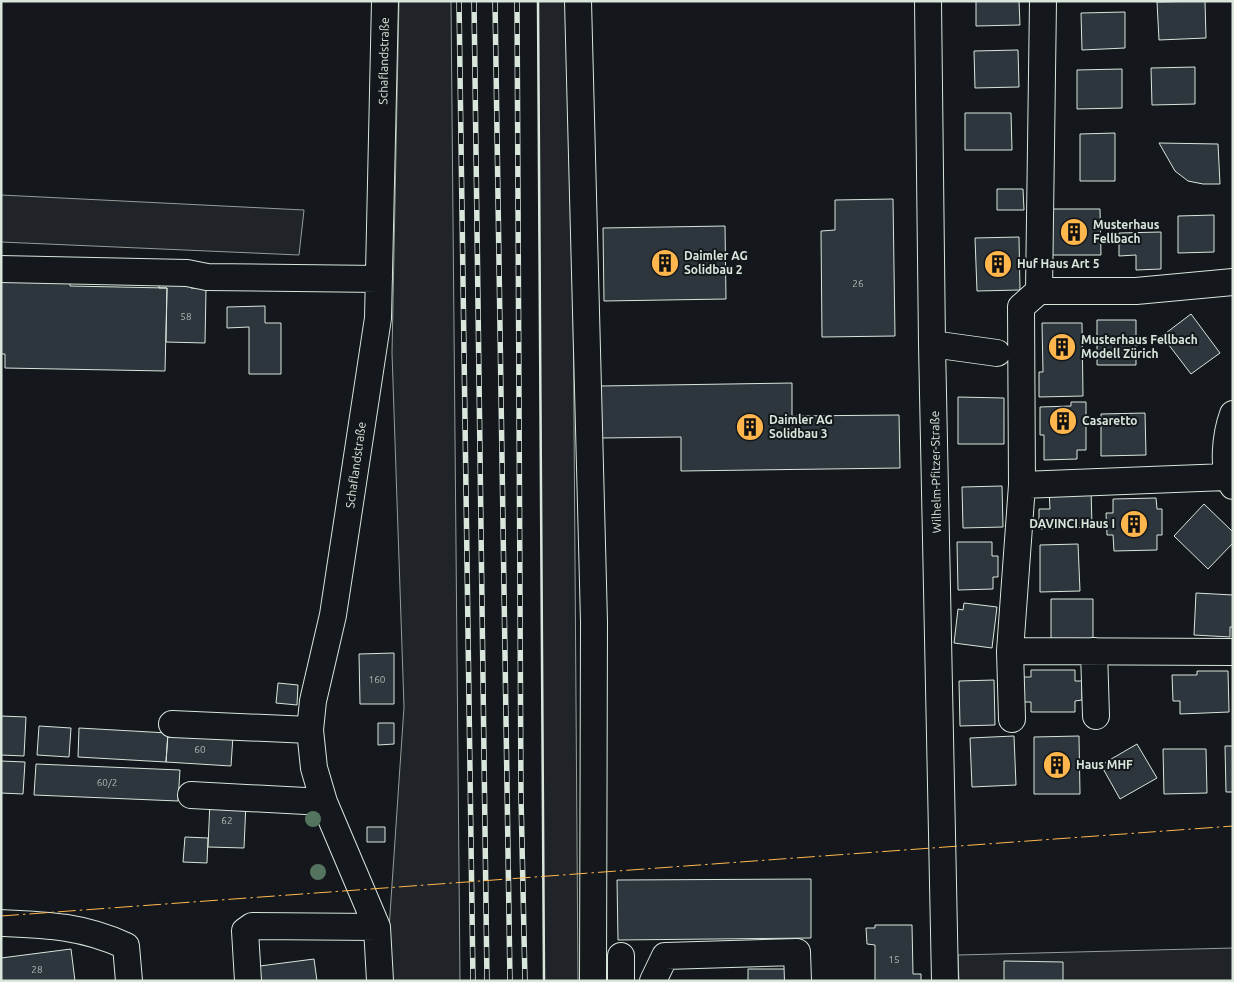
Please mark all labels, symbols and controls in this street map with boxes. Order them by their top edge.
street label: Schaflandstraße [376,17,391,105]
building icon: Musterhaus Fellbach [1059,217,1089,247]
place label: Musterhaus Fellbach [1093,218,1160,245]
building icon: Daimler AG Solidbau 2 [650,248,680,278]
place label: Daimler AG Solidbau 2 [684,249,748,276]
building icon: Huf Haus Art 5 [983,249,1013,279]
place label: Huf Haus Art 5 [1017,257,1100,270]
house number: 26 [852,278,864,289]
house number: 58 [180,311,192,322]
building icon: Musterhaus Fellbach Modell Zürich [1047,332,1077,362]
place label: Musterhaus Fellbach Modell Zürich [1081,333,1198,360]
building icon: Casaretto [1048,406,1078,436]
street label: Wilhelm-Pfitzer-Straße [928,411,943,533]
building icon: Daimler AG Solidbau 3 [735,412,765,442]
place label: Daimler AG Solidbau 3 [769,413,833,440]
place label: Casaretto [1082,414,1138,427]
street label: Schaflandstraße [343,421,368,509]
building icon: DAVINCI Haus I [1119,509,1149,539]
place label: DAVINCI Haus I [1029,517,1115,530]
house number: 160 [369,674,386,685]
house number: 60 [194,744,206,755]
building icon: Haus MHF [1042,750,1072,780]
place label: Haus MHF [1076,758,1133,771]
house number: 60/2 [97,777,117,788]
house number: 62 [221,815,233,826]
house number: 15 [888,954,900,965]
house number: 28 [31,964,43,975]

